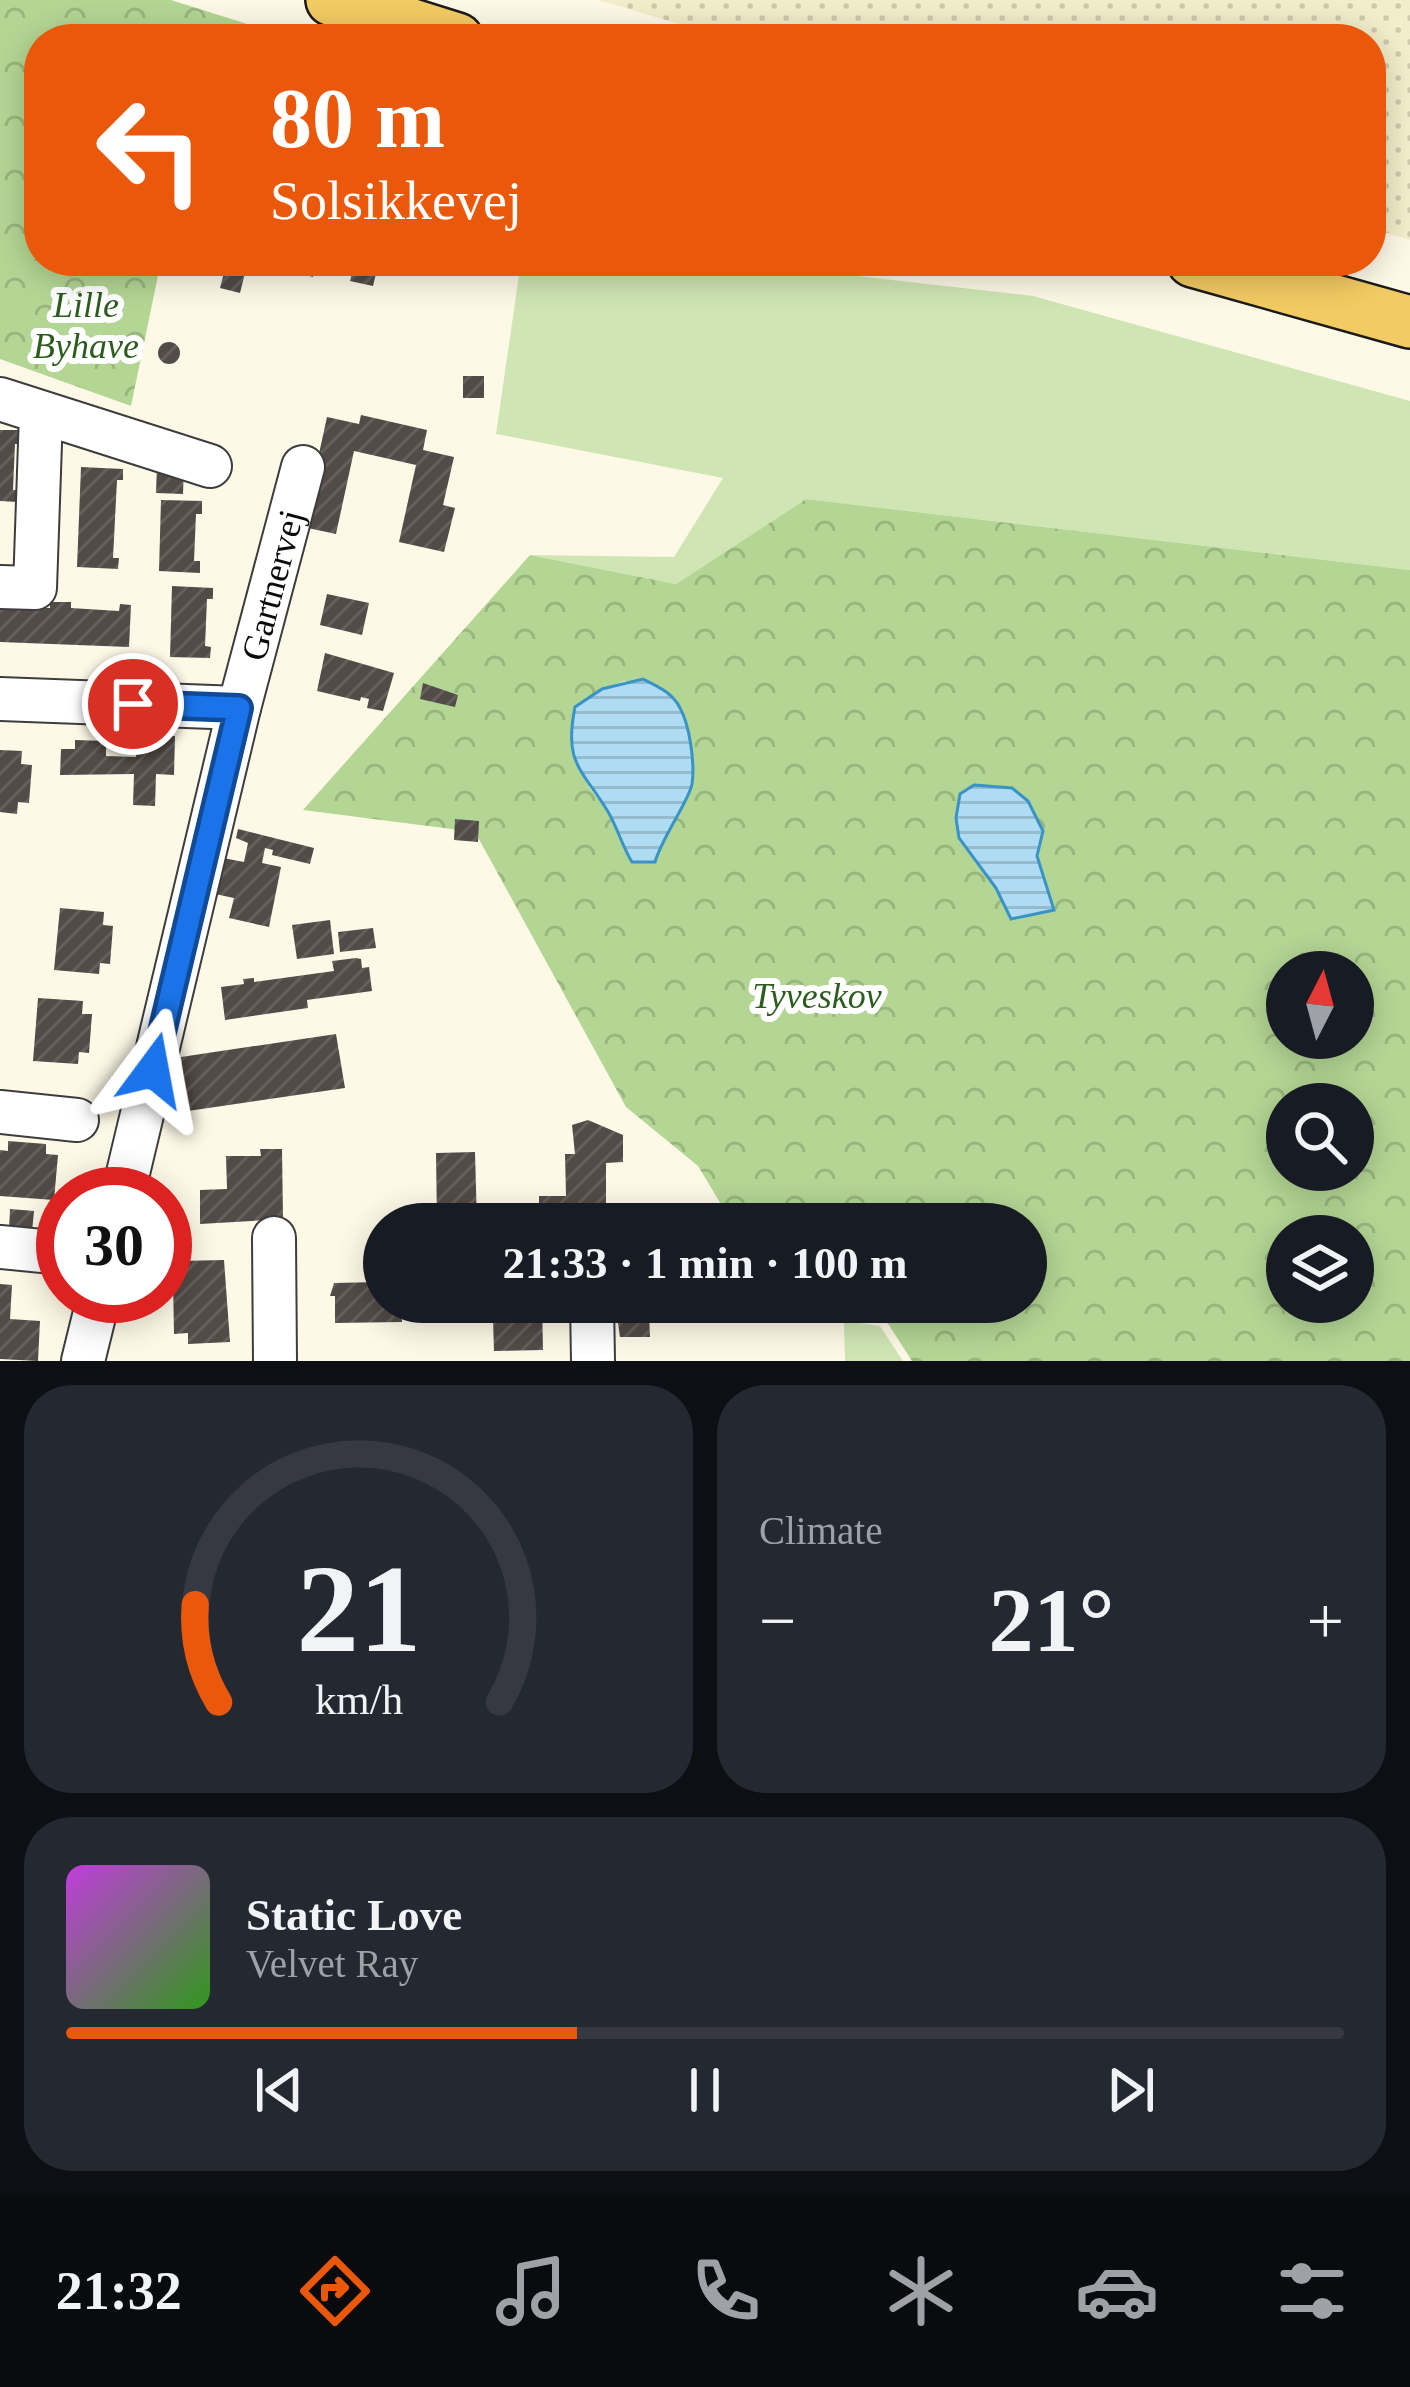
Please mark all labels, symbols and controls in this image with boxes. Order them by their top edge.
icon: left [72,72,228,228]
text: 80 m [270,72,445,165]
text: Solsikkevej [270,171,522,231]
park label: Lille Byhave [33,285,139,366]
street label: Gartnervej [234,506,312,665]
pin [82,653,184,755]
icon: arrive [100,671,166,737]
north arrow [1266,951,1374,1059]
map controls [1266,951,1374,1323]
park label: Tyveskov [752,976,882,1016]
position arrow [90,1007,216,1133]
button: search [1266,1083,1374,1191]
speed limit sign: 30 [36,1167,192,1323]
button: layers [1266,1215,1374,1323]
text: 21:33 · 1 min · 100 m [503,1238,908,1288]
text: Climate [759,1509,882,1552]
text: 21 [296,1540,421,1678]
text: 21° [989,1571,1115,1670]
text: − [759,1584,796,1657]
text: + [1307,1584,1344,1657]
text: km/h [314,1676,403,1723]
text: Static Love [246,1890,462,1940]
text: Velvet Ray [246,1942,418,1985]
icon: previous [246,2057,312,2123]
icon: pause [672,2057,738,2123]
icon: next [1098,2057,1164,2123]
icon: directions [293,2249,377,2333]
icon: music [489,2249,573,2333]
icon: phone [684,2249,768,2333]
icon: climate [879,2249,963,2333]
icon: car [1075,2249,1159,2333]
icon: filters [1270,2249,1354,2333]
text: 21:32 [56,2261,182,2321]

